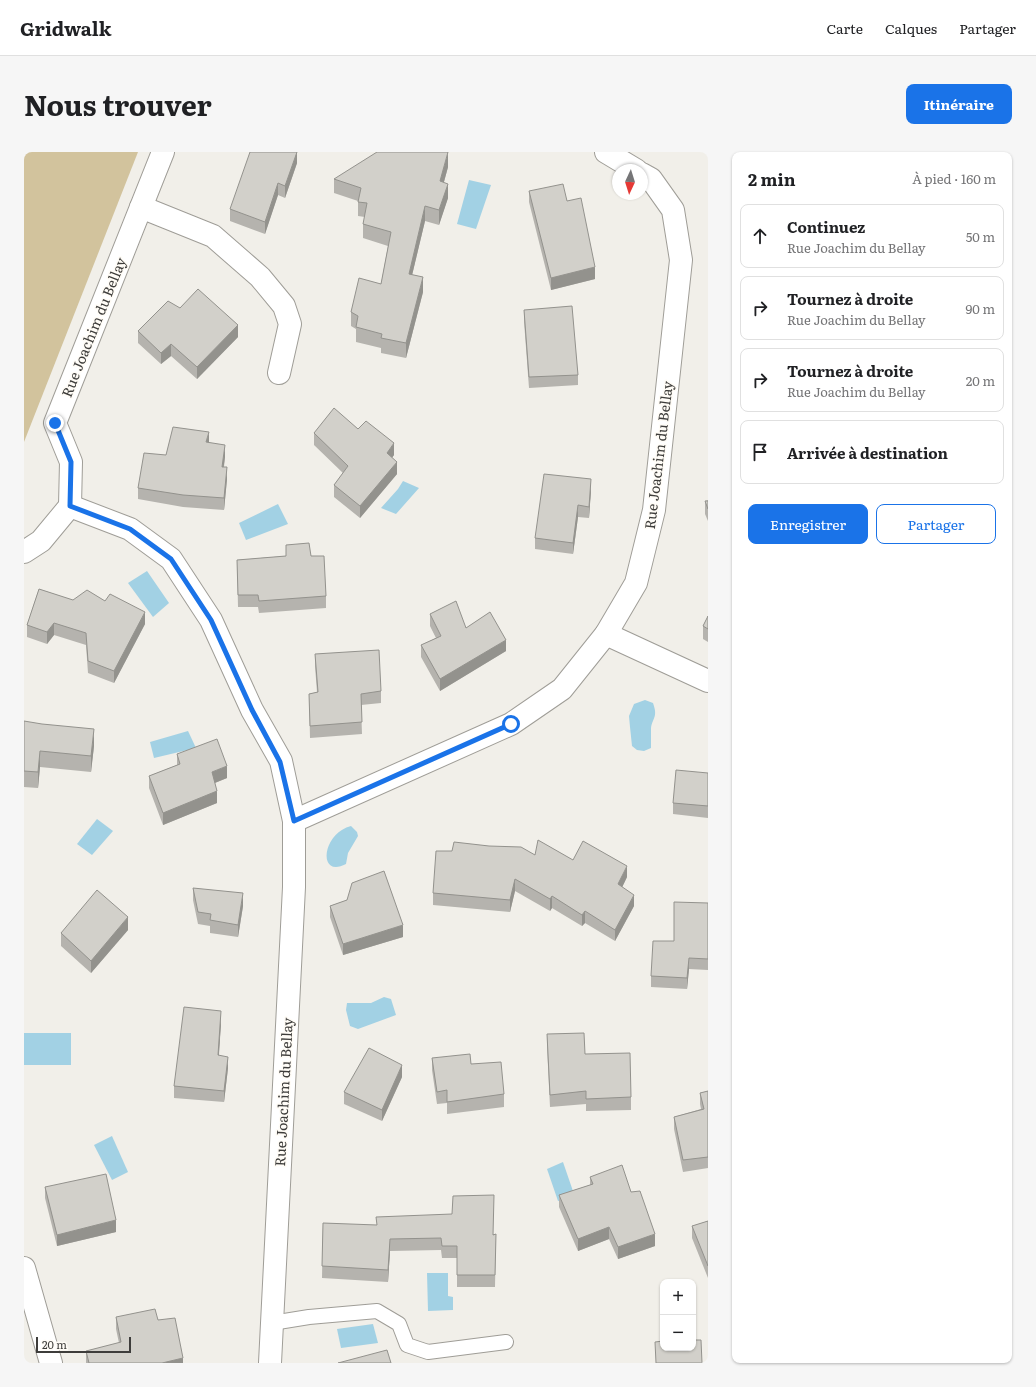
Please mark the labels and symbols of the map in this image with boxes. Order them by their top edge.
north arrow [612,164,648,200]
street label: Rue Joachim du Bellay [56,253,131,400]
street label: Rue Joachim du Bellay [639,379,677,530]
route end [46,414,64,432]
route start [502,715,520,733]
street label: Rue Joachim du Bellay [269,1016,297,1167]
scale bar [36,1335,131,1354]

